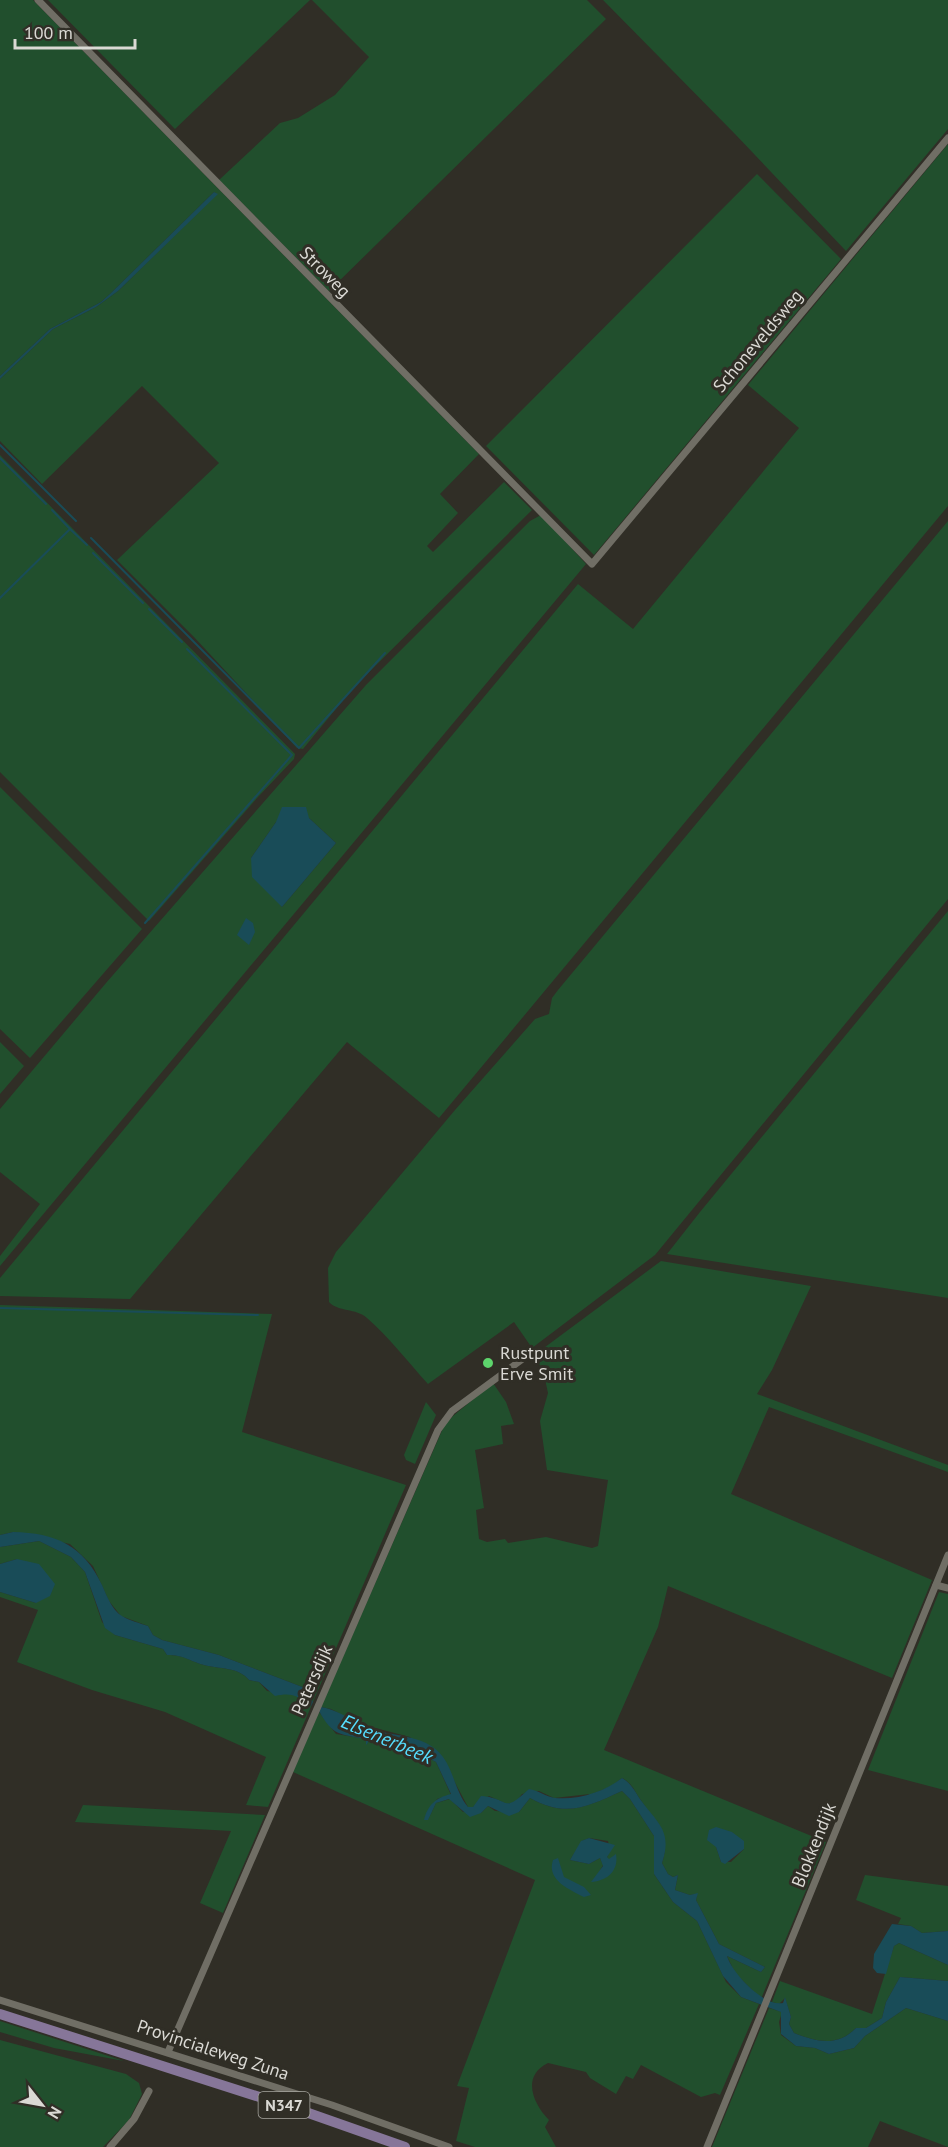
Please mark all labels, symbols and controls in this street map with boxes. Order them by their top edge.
scale bar [15,12,135,50]
text: 100 m [24,21,73,44]
street label: Stroweg [295,241,356,302]
street label: Schoneveldsweg [708,284,807,397]
place label: Rustpunt Erve Smit [500,1341,573,1385]
marker: Rustpunt Erve Smit [481,1356,495,1370]
street label: Petersdijk [286,1640,338,1719]
water label: Elsenerbeek [337,1708,438,1770]
street label: Blokkendijk [786,1799,841,1891]
street label: Provincialeweg Zuna [134,2014,292,2085]
north arrow [12,2075,72,2135]
road number: N347 [258,2092,310,2118]
text: N [44,2103,66,2122]

